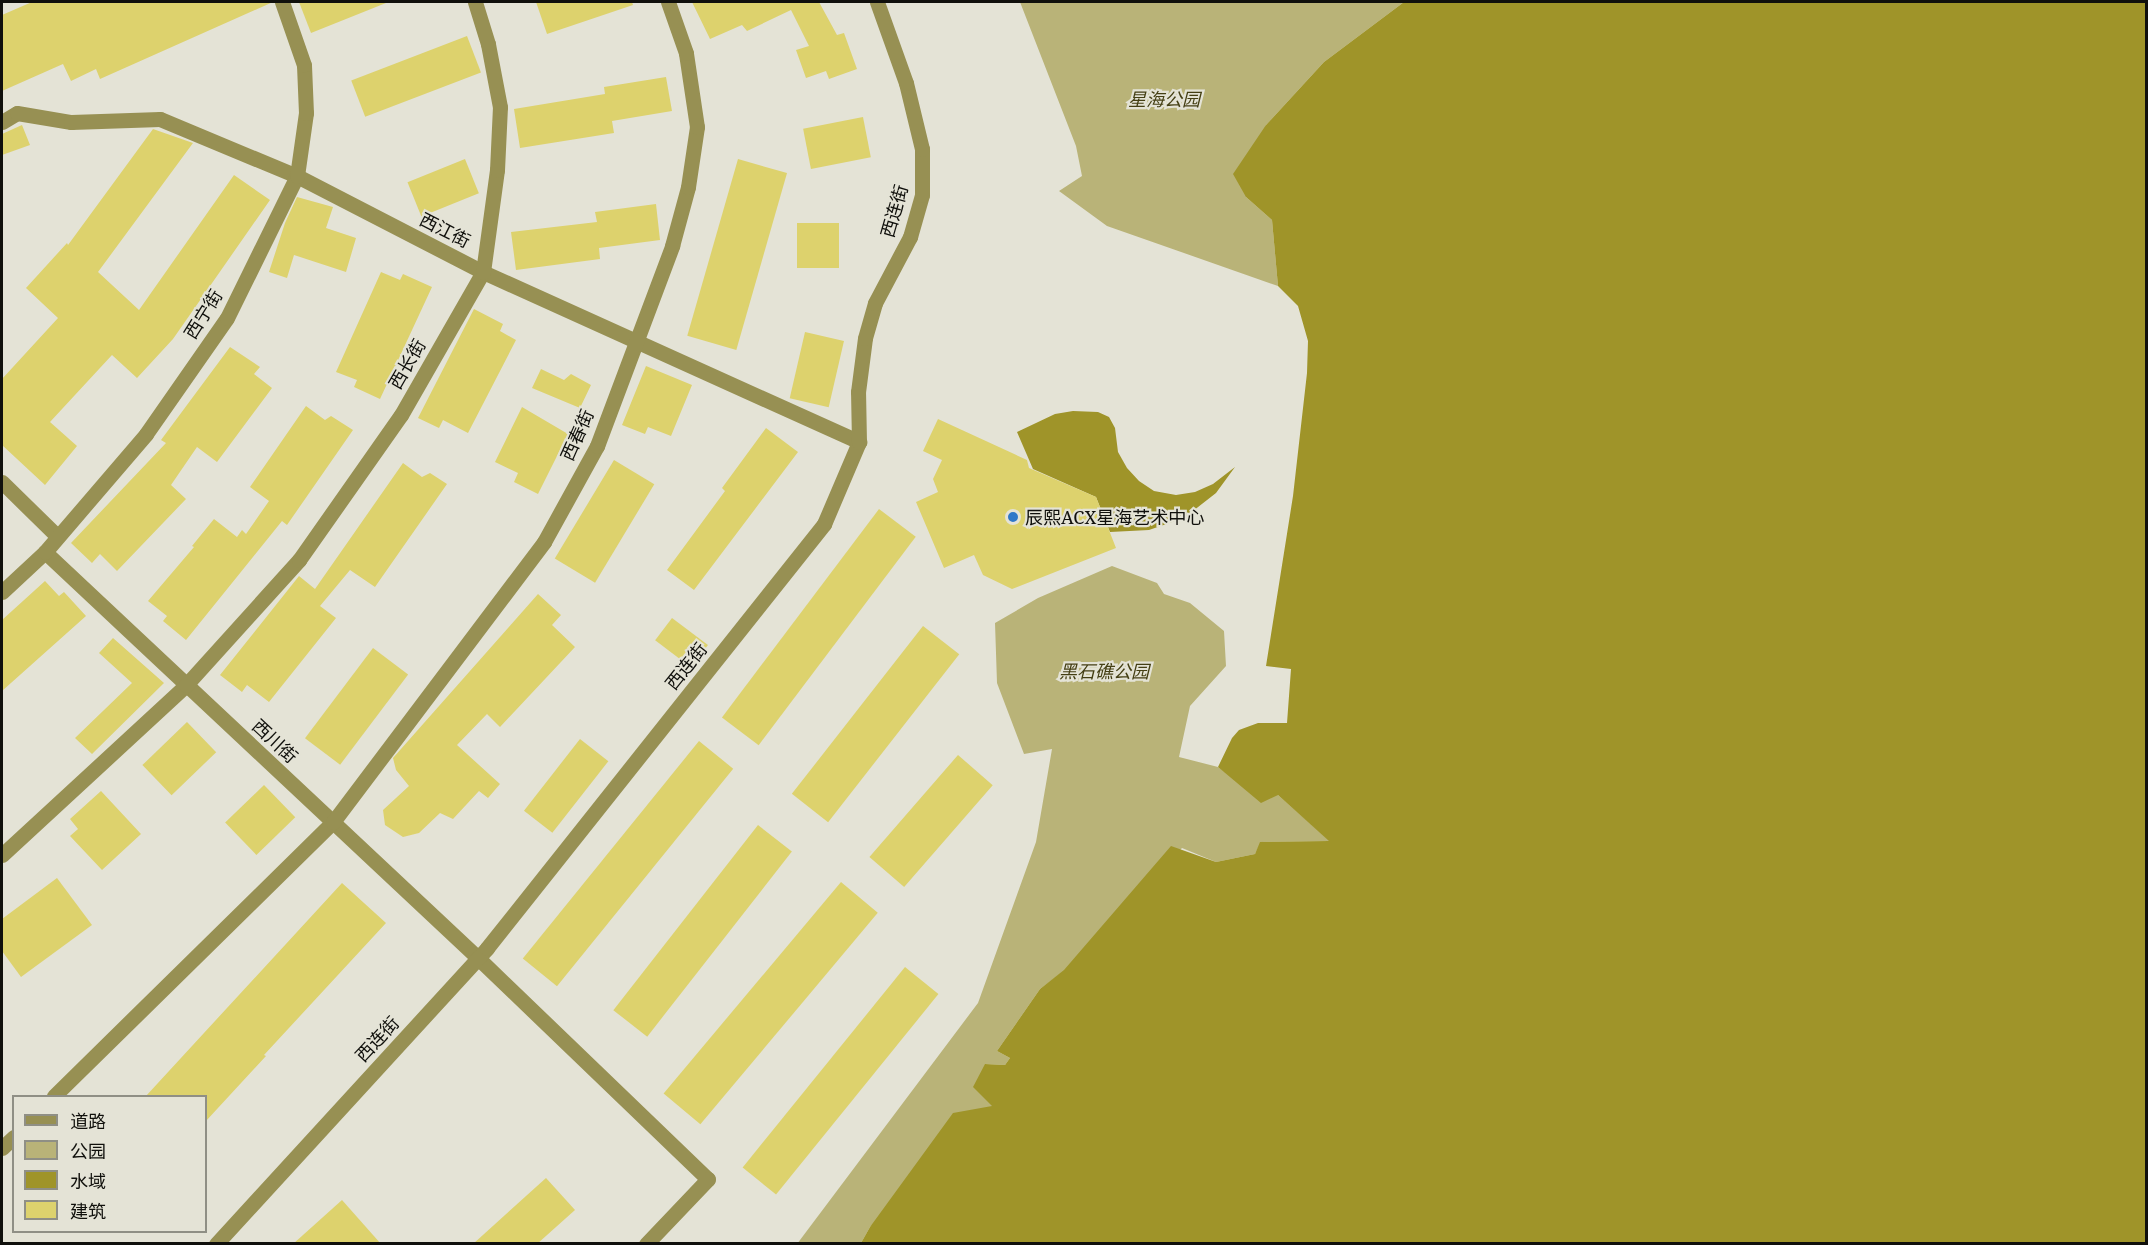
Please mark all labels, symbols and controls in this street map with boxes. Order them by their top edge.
park label: 星海公园 [1128,88,1200,110]
street label: 西连街 [876,182,912,240]
street label: 西江街 [416,208,474,252]
street label: 西宁街 [180,285,226,343]
street label: 西长街 [384,335,430,393]
street label: 西春街 [556,406,598,464]
place label: 辰熙ACX星海艺术中心 [1025,506,1204,528]
marker: 辰熙ACX星海艺术中心 [1006,510,1020,524]
street label: 西连街 [661,638,711,694]
park label: 黑石礁公园 [1059,660,1149,682]
street label: 西川街 [248,715,302,767]
street label: 西连街 [351,1012,403,1066]
legend [12,1095,207,1233]
text: 道路 [70,1109,106,1133]
text: 公园 [70,1139,106,1163]
text: 水域 [70,1169,106,1193]
text: 建筑 [70,1199,106,1223]

